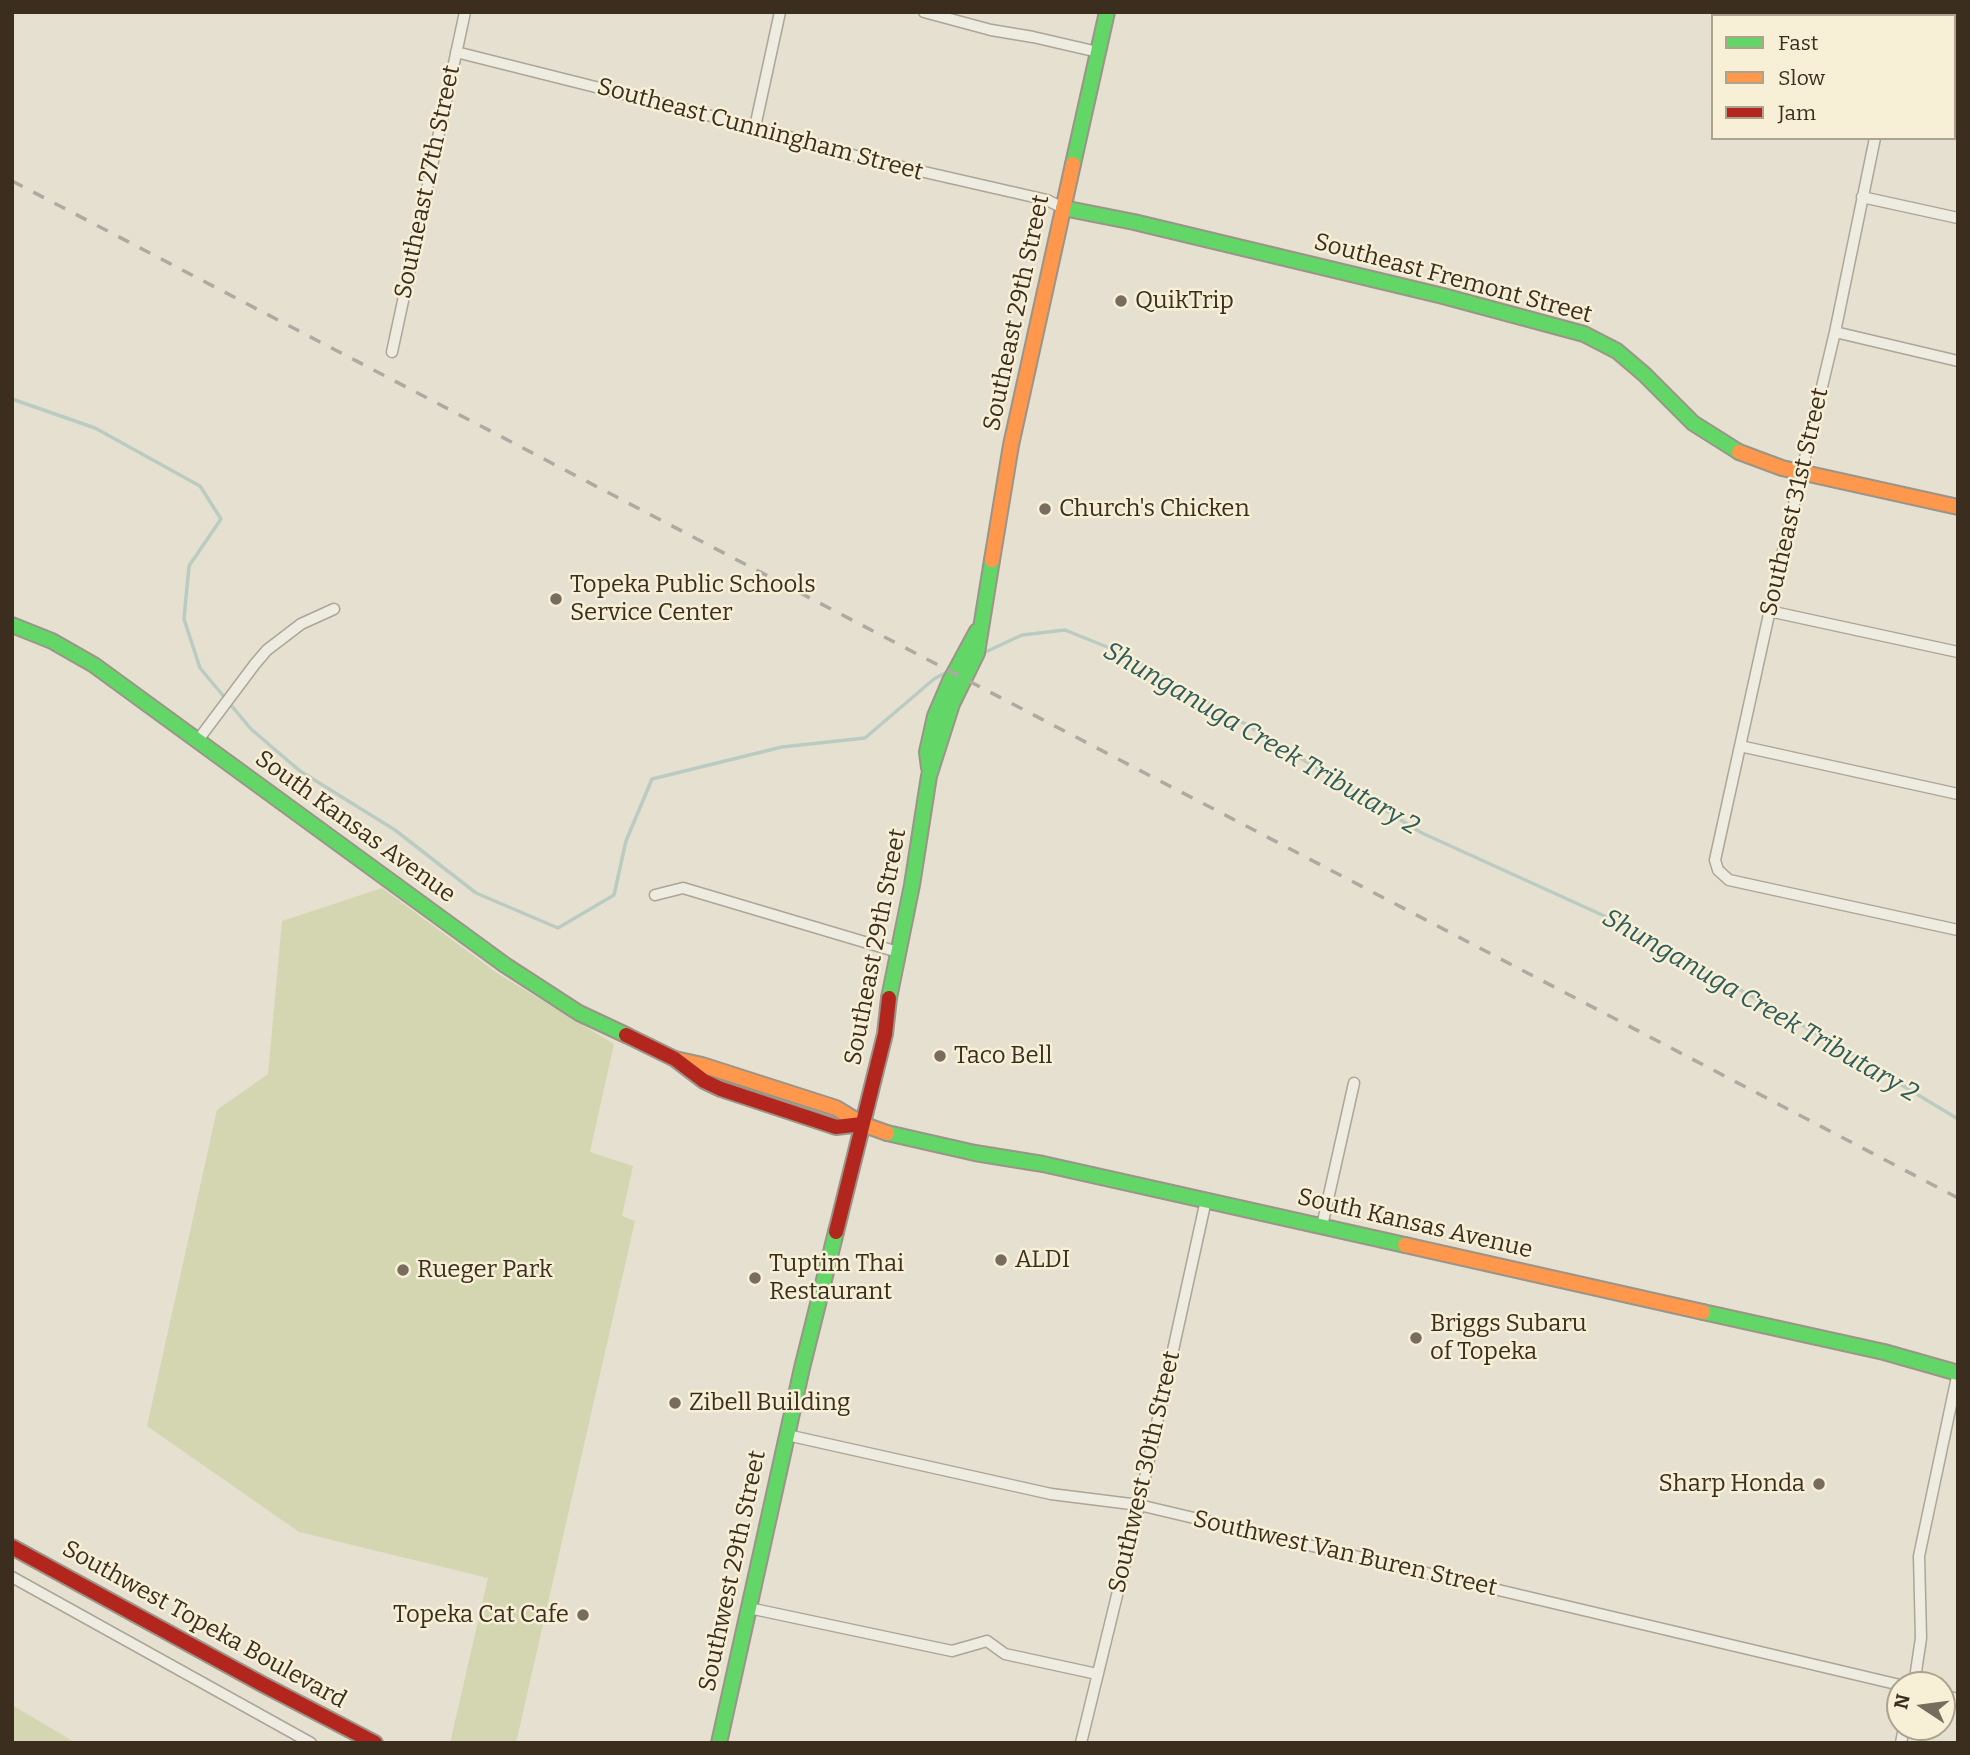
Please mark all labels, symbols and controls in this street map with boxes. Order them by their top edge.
legend [1711,14,1956,140]
text: Fast [1778,30,1818,56]
street label: Southeast 27th Street [389,63,467,301]
text: Slow [1778,65,1825,91]
street label: Southeast Cunningham Street [594,73,926,187]
text: Jam [1778,100,1816,126]
street label: Southeast 29th Street [978,192,1056,434]
street label: Southeast Fremont Street [1311,228,1595,330]
place label: QuikTrip [1135,287,1234,315]
marker: QuikTrip [1113,293,1129,309]
street label: Southeast 31st Street [1755,385,1835,619]
place label: Church's Chicken [1059,495,1250,523]
marker: Church's Chicken [1037,501,1053,517]
place label: Topeka Public Schools Service Center [570,571,816,627]
marker: Topeka Public Schools Service Center [548,591,564,607]
water label: Shunganuga Creek Tributary 2 [1098,636,1424,842]
street label: South Kansas Avenue [249,745,461,909]
street label: Southeast 29th Street [839,826,913,1068]
water label: Shunganuga Creek Tributary 2 [1597,903,1923,1109]
place label: Taco Bell [954,1042,1052,1070]
marker: Taco Bell [932,1048,948,1064]
street label: South Kansas Avenue [1295,1183,1535,1265]
place label: ALDI [1015,1246,1070,1274]
place label: Tuptim Thai Restaurant [769,1250,904,1306]
marker: ALDI [993,1252,1009,1268]
place label: Rueger Park [417,1256,553,1284]
marker: Rueger Park [395,1262,411,1278]
marker: Tuptim Thai Restaurant [747,1270,763,1286]
place label: Briggs Subaru of Topeka [1430,1310,1587,1366]
marker: Briggs Subaru of Topeka [1408,1330,1424,1346]
street label: Southwest 30th Street [1103,1348,1187,1596]
place label: Zibell Building [689,1389,850,1417]
marker: Zibell Building [667,1395,683,1411]
street label: Southwest 29th Street [693,1448,773,1694]
place label: Sharp Honda [1658,1470,1805,1498]
marker: Sharp Honda [1811,1476,1827,1492]
street label: Southwest Van Buren Street [1190,1505,1500,1603]
street label: Southwest Topeka Boulevard [57,1535,351,1715]
place label: Topeka Cat Cafe [393,1601,569,1629]
marker: Topeka Cat Cafe [575,1607,591,1623]
north arrow [1886,1671,1956,1741]
text: N [1889,1692,1915,1711]

